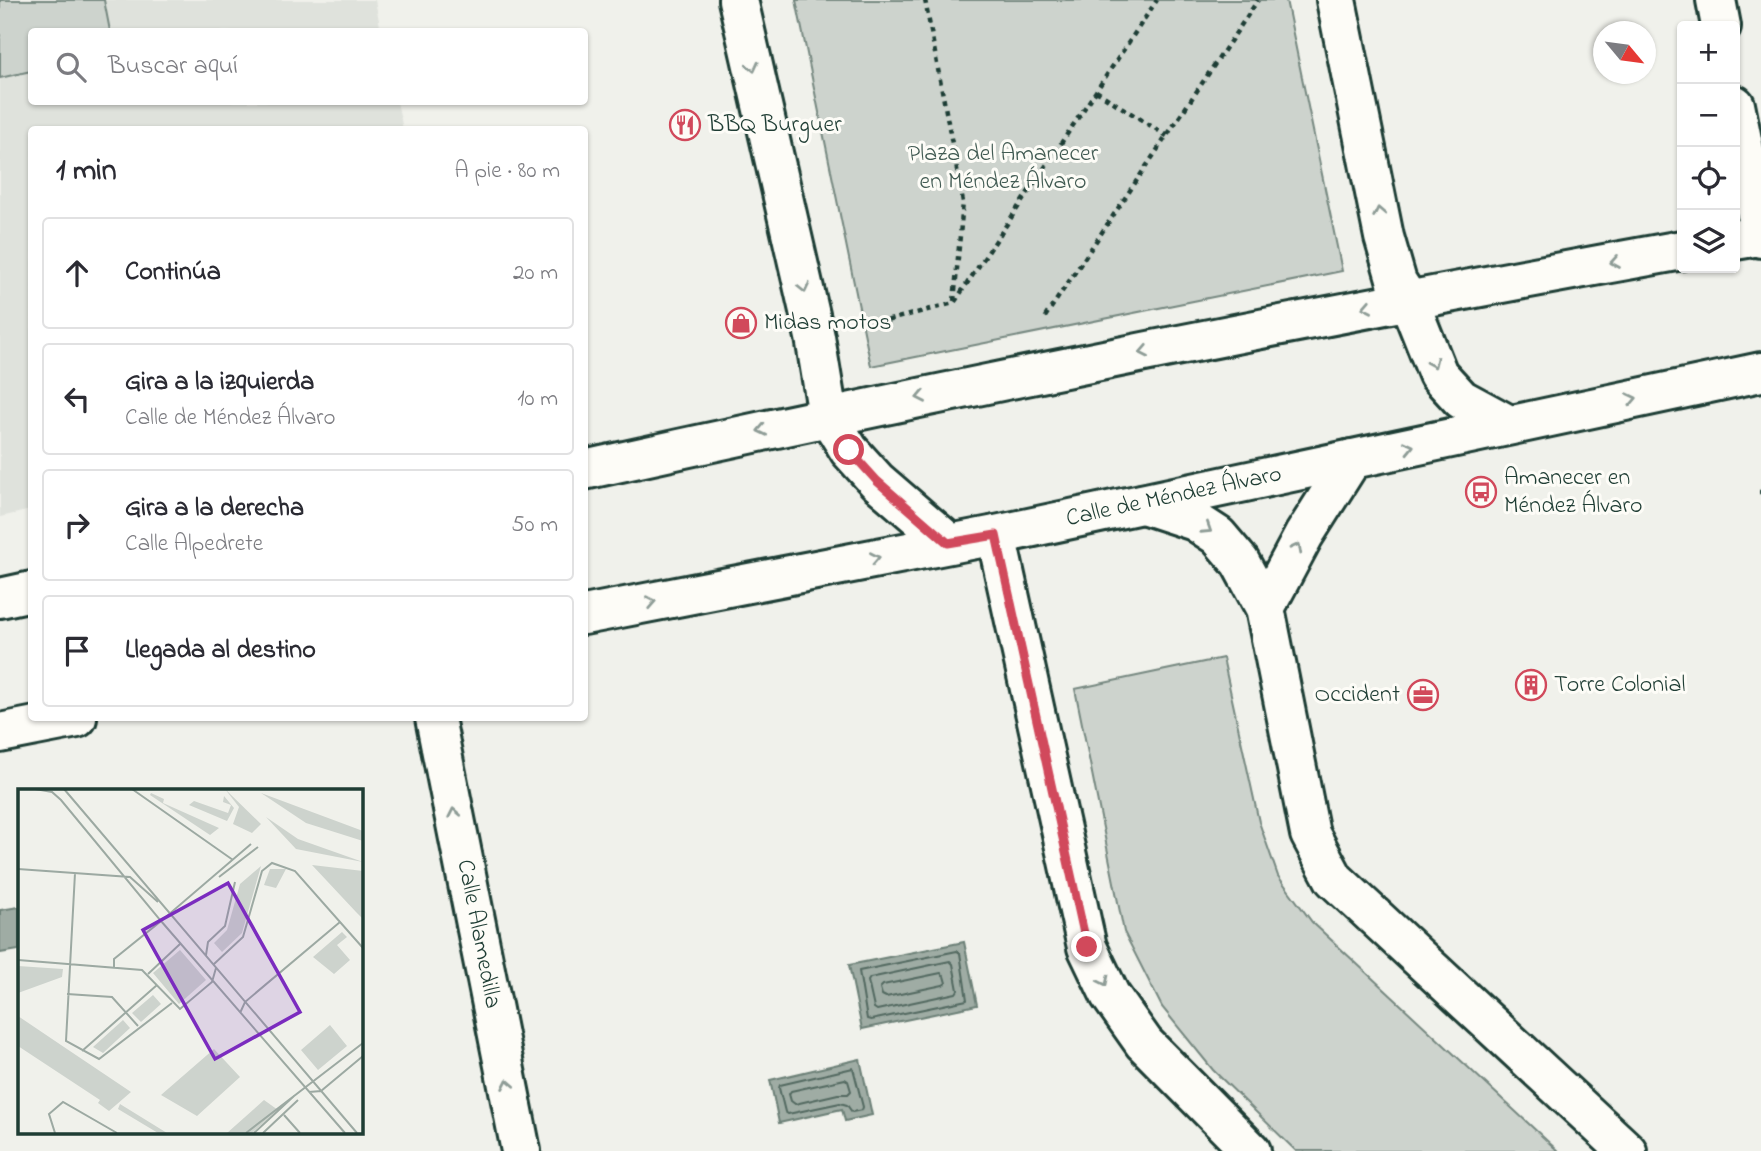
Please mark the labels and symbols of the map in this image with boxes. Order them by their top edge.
north arrow [1593,21,1656,84]
one-way arrow [745,60,759,72]
restaurant icon: BBQ Burguer [668,108,702,142]
place label: BBQ Burguer [707,108,842,143]
park label: Plaza del Amanecer en Méndez Álvaro [908,137,1099,200]
one-way arrow [1372,206,1387,218]
one-way arrow [1609,254,1621,269]
one-way arrow [796,282,810,294]
one-way arrow [1361,299,1373,314]
shop icon: Midas motos [724,306,758,340]
place label: Midas motos [764,306,891,341]
one-way arrow [1138,344,1150,359]
one-way arrow [1425,356,1439,368]
one-way arrow [915,389,927,404]
one-way arrow [1626,393,1638,407]
one-way arrow [756,422,768,437]
route start [833,434,864,465]
one-way arrow [1403,440,1415,455]
street label: Calle de Méndez Álvaro [1063,457,1285,537]
place label: Amanecer en Méndez Álvaro [1504,461,1642,524]
bus stop icon: Amanecer en Méndez Álvaro [1464,475,1498,509]
one-way arrow [1199,520,1212,533]
one-way arrow [1288,543,1302,555]
one-way arrow [869,551,881,566]
one-way arrow [645,595,657,610]
building icon: Torre Colonial [1514,668,1548,702]
place label: Torre Colonial [1554,668,1686,703]
place label: Occident [1314,678,1400,713]
office icon: Occident [1406,678,1440,712]
inset map [18,789,362,1134]
one-way arrow [448,807,463,819]
street label: Calle Alamedilla [446,857,510,1011]
route end [1071,931,1102,962]
one-way arrow [1095,974,1109,986]
one-way arrow [502,1078,517,1090]

